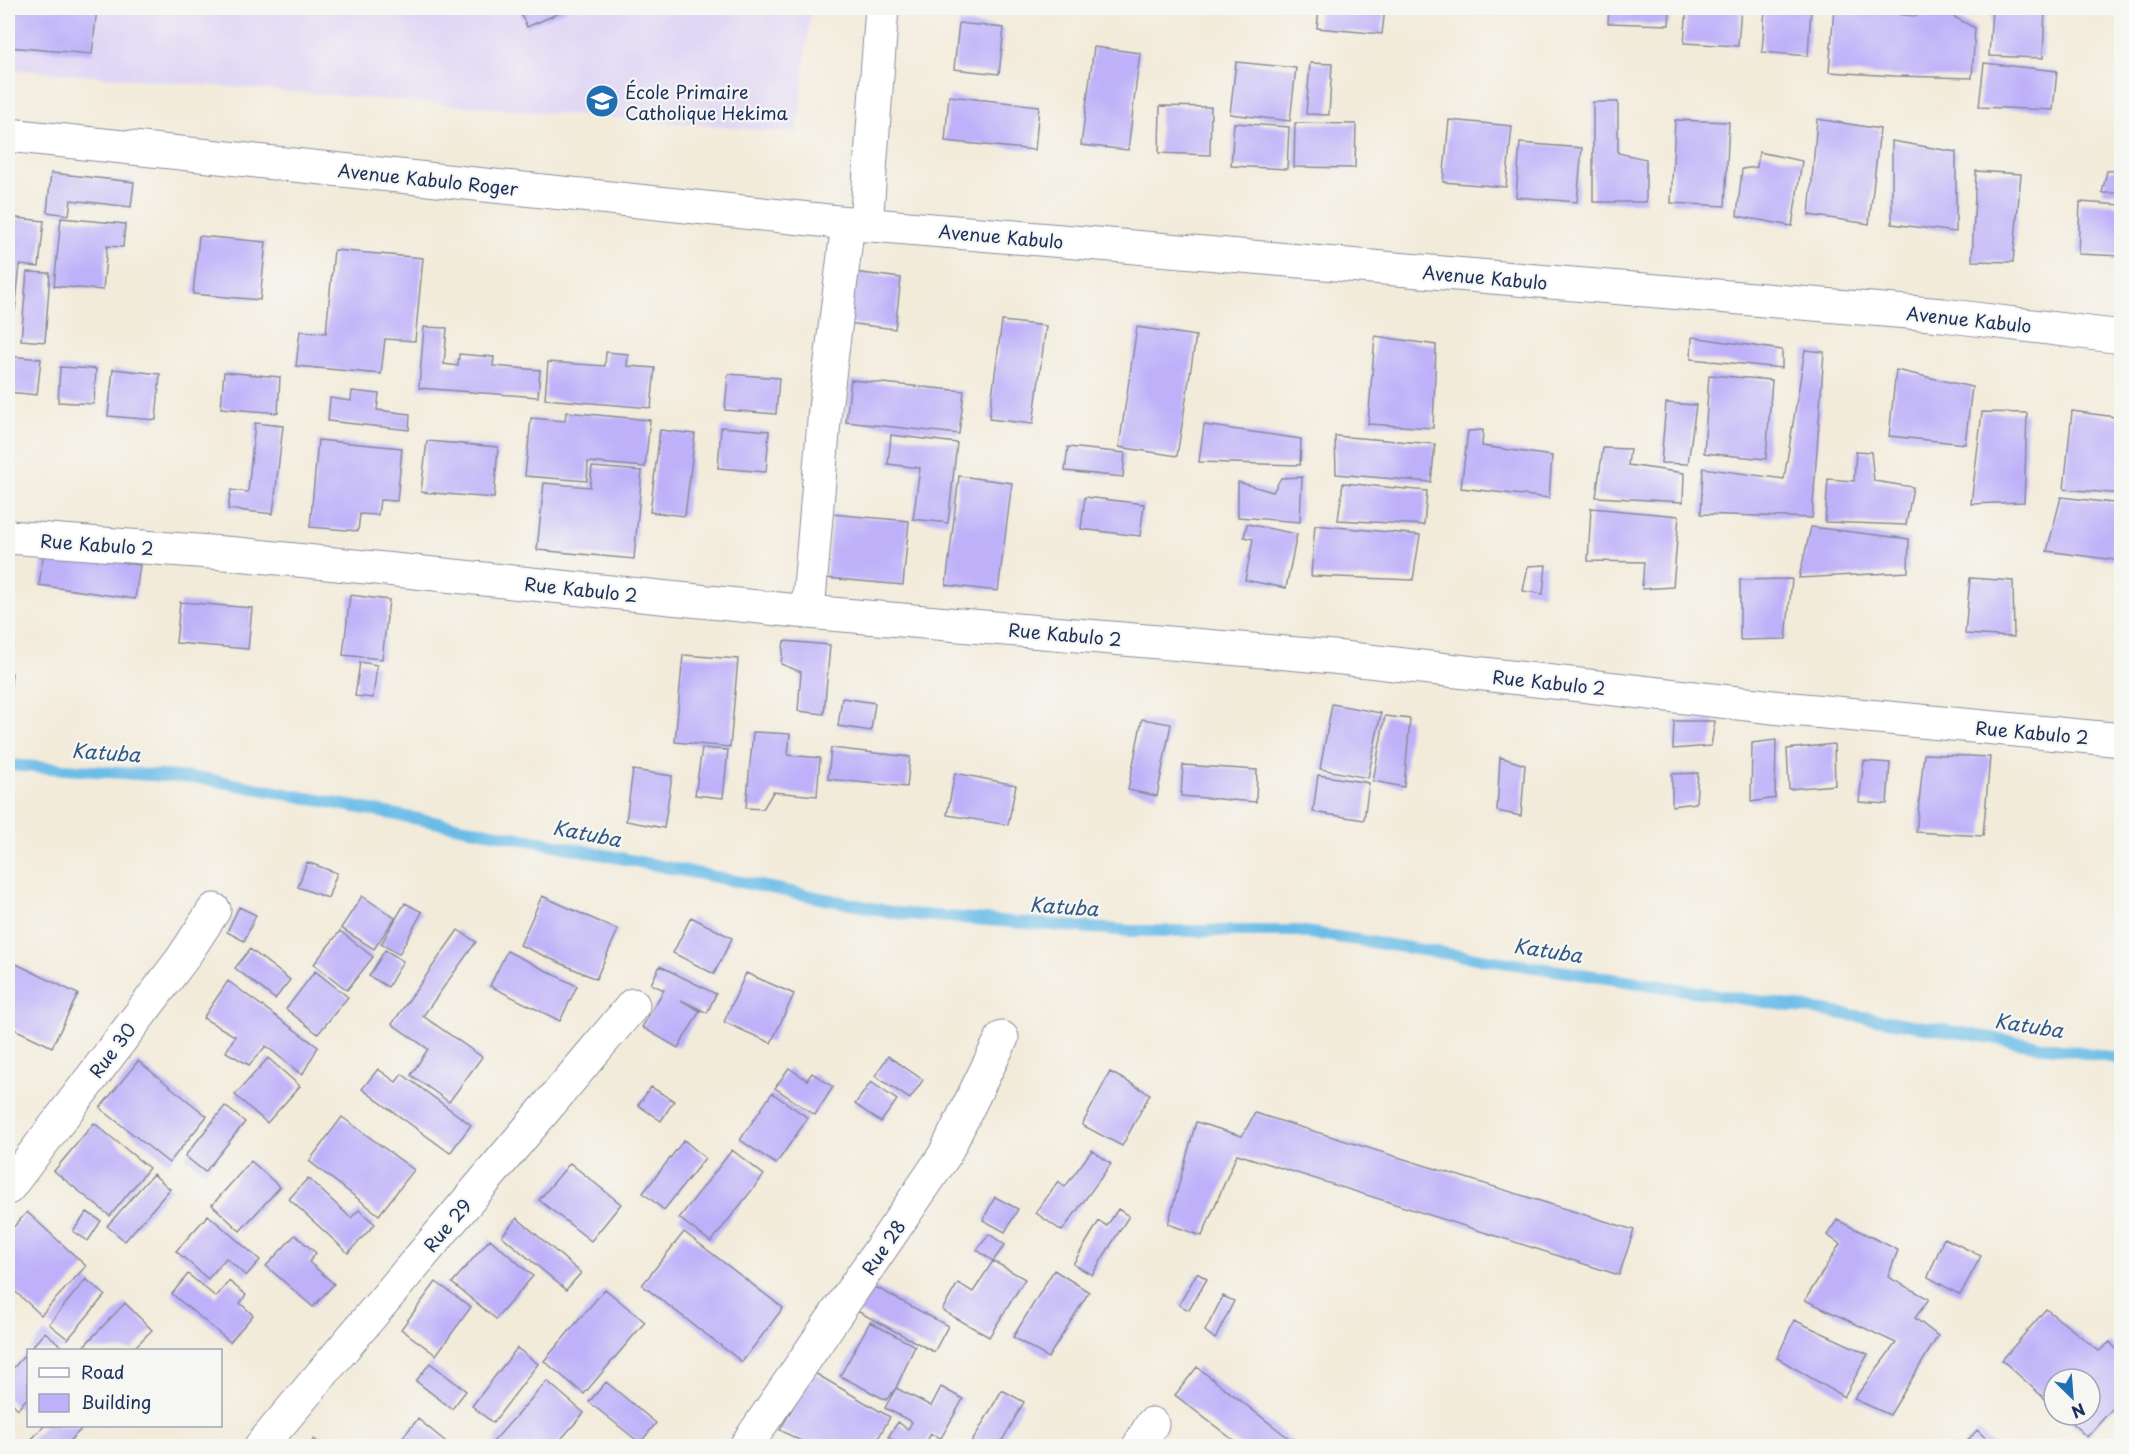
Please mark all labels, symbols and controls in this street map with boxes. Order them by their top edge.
place label: École Primaire Catholique Hekima [625,78,789,126]
school or university icon: École Primaire Catholique Hekima [584,83,620,119]
street label: Avenue Kabulo Roger [337,156,520,202]
street label: Avenue Kabulo [937,217,1065,255]
street label: Avenue Kabulo [1421,258,1549,296]
street label: Avenue Kabulo [1905,299,2033,339]
street label: Rue Kabulo 2 [39,527,155,561]
street label: Rue Kabulo 2 [523,570,639,608]
street label: Rue Kabulo 2 [1007,616,1123,652]
street label: Rue Kabulo 2 [1491,663,1607,701]
street label: Rue Kabulo 2 [1974,714,2090,750]
water label: Katuba [71,735,142,769]
water label: Katuba [550,812,624,854]
water label: Katuba [1029,889,1100,923]
water label: Katuba [1512,930,1585,970]
water label: Katuba [1993,1005,2066,1045]
street label: Rue 30 [82,1017,142,1083]
street label: Rue 29 [417,1192,477,1258]
street label: Rue 28 [855,1214,911,1280]
legend [27,1349,222,1427]
text: Road [81,1358,125,1385]
north arrow [2042,1367,2102,1427]
text: Building [81,1388,151,1415]
text: N [2068,1398,2090,1425]

